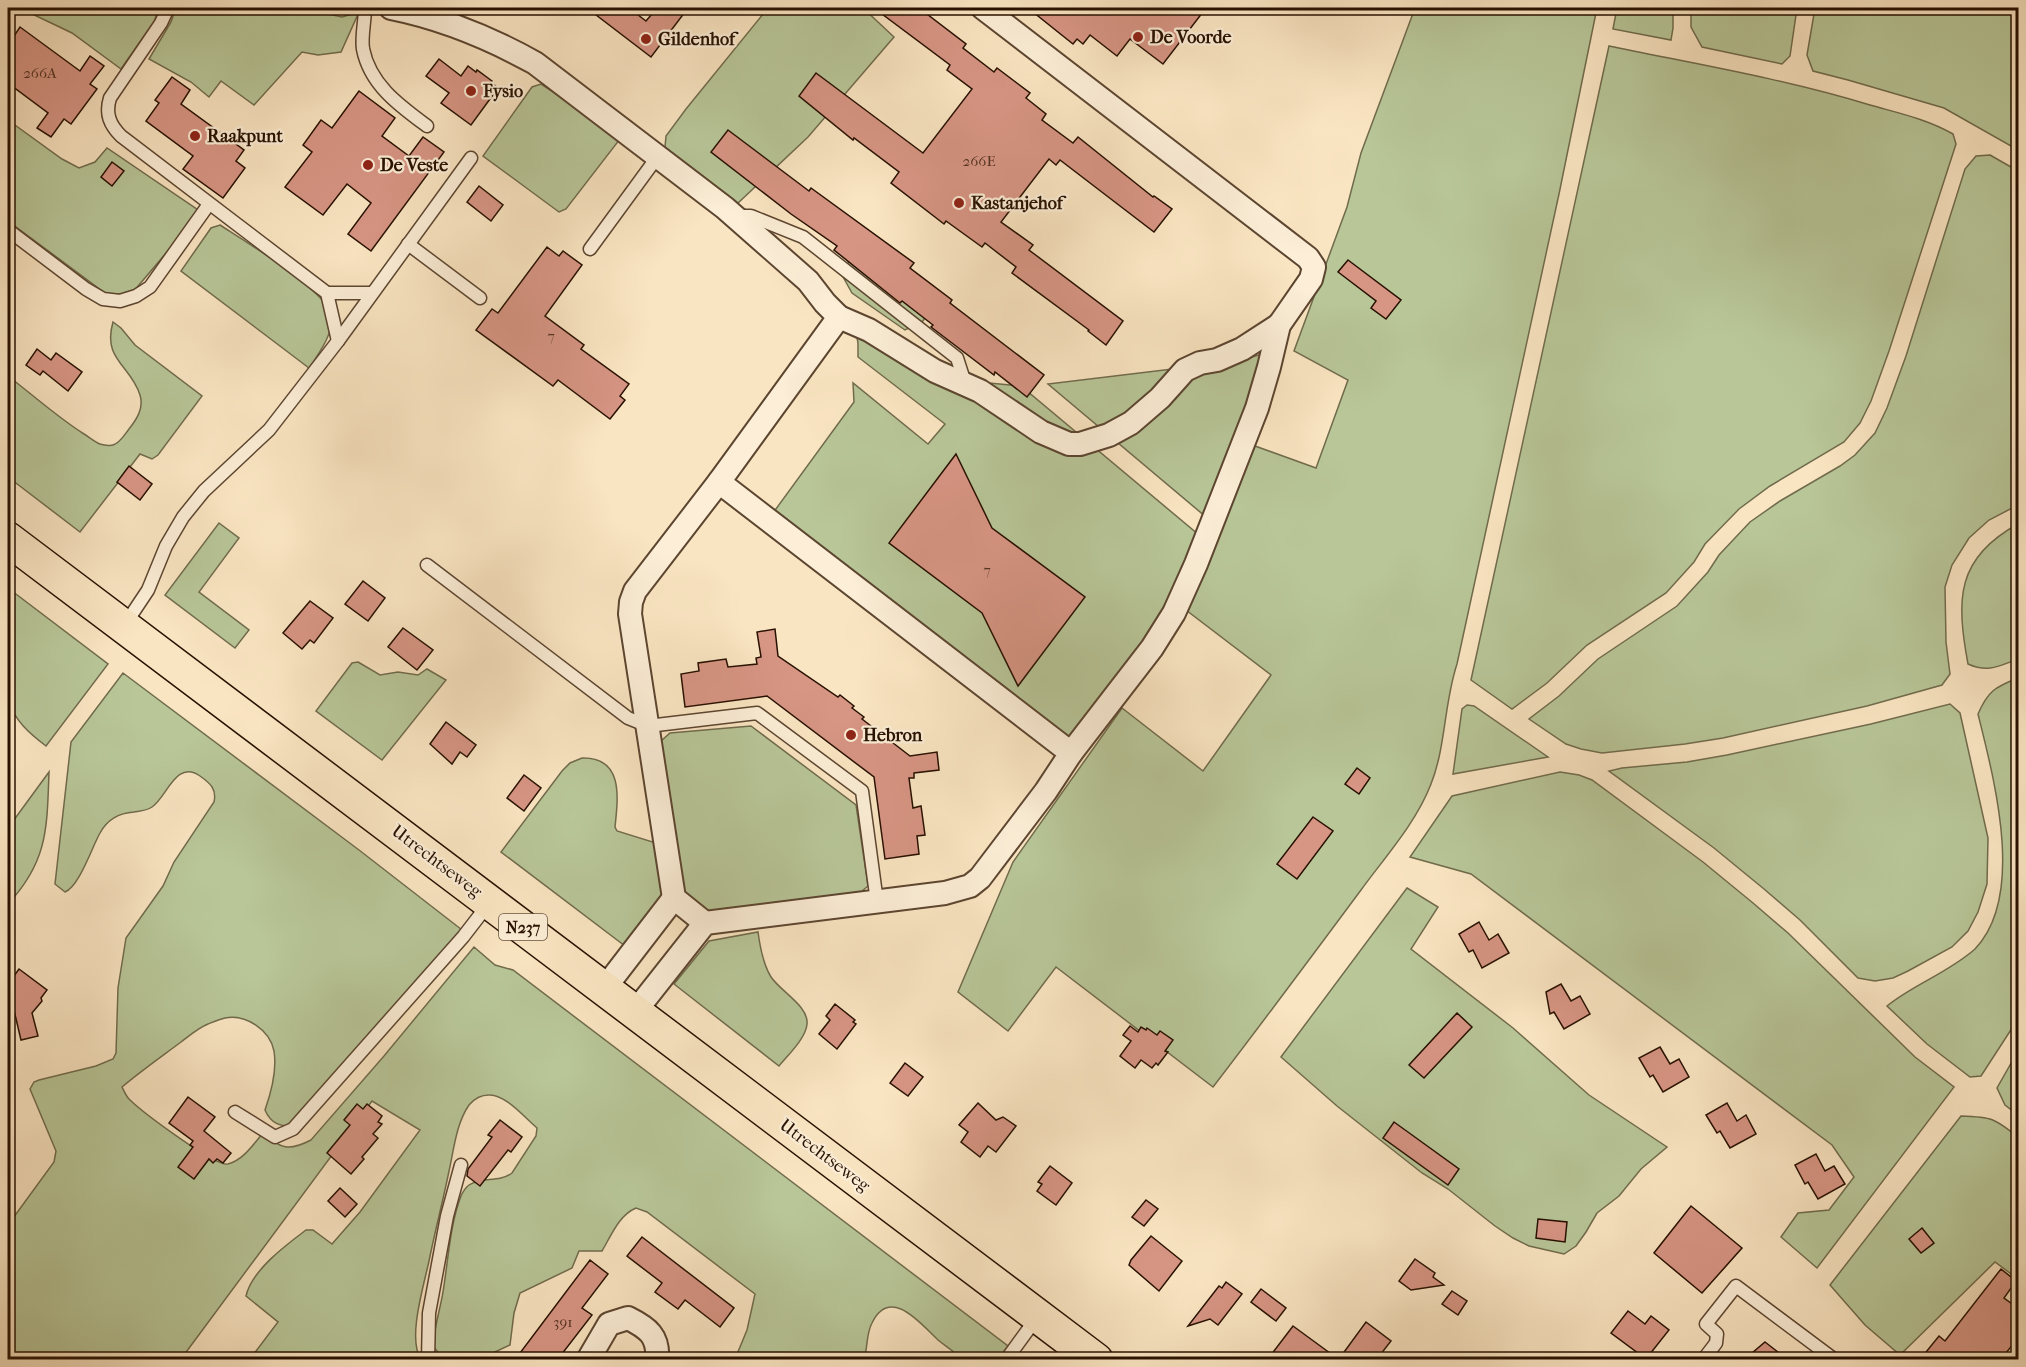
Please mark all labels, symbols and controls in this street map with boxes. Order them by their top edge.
place label: De Voorde [1150,27,1232,48]
place label: Gildenhof [658,29,739,50]
marker: De Voorde [1131,30,1145,44]
marker: Gildenhof [639,32,653,46]
house number: 266A [23,64,57,82]
place label: Fysio [482,81,523,102]
marker: Fysio [464,84,478,98]
place label: Raakpunt [207,126,283,147]
marker: Raakpunt [188,129,202,143]
house number: 266E [962,152,996,170]
place label: De Veste [380,155,448,176]
marker: De Veste [361,158,375,172]
place label: Kastanjehof [971,193,1067,214]
marker: Kastanjehof [952,196,966,210]
house number: 7 [547,327,555,345]
house number: 7 [983,561,991,579]
place label: Hebron [863,725,923,746]
marker: Hebron [844,728,858,742]
street label: Utrechtseweg [387,820,486,903]
road number: N237 [499,914,547,940]
street label: Utrechtseweg [775,1114,874,1197]
house number: 391 [553,1313,573,1331]

